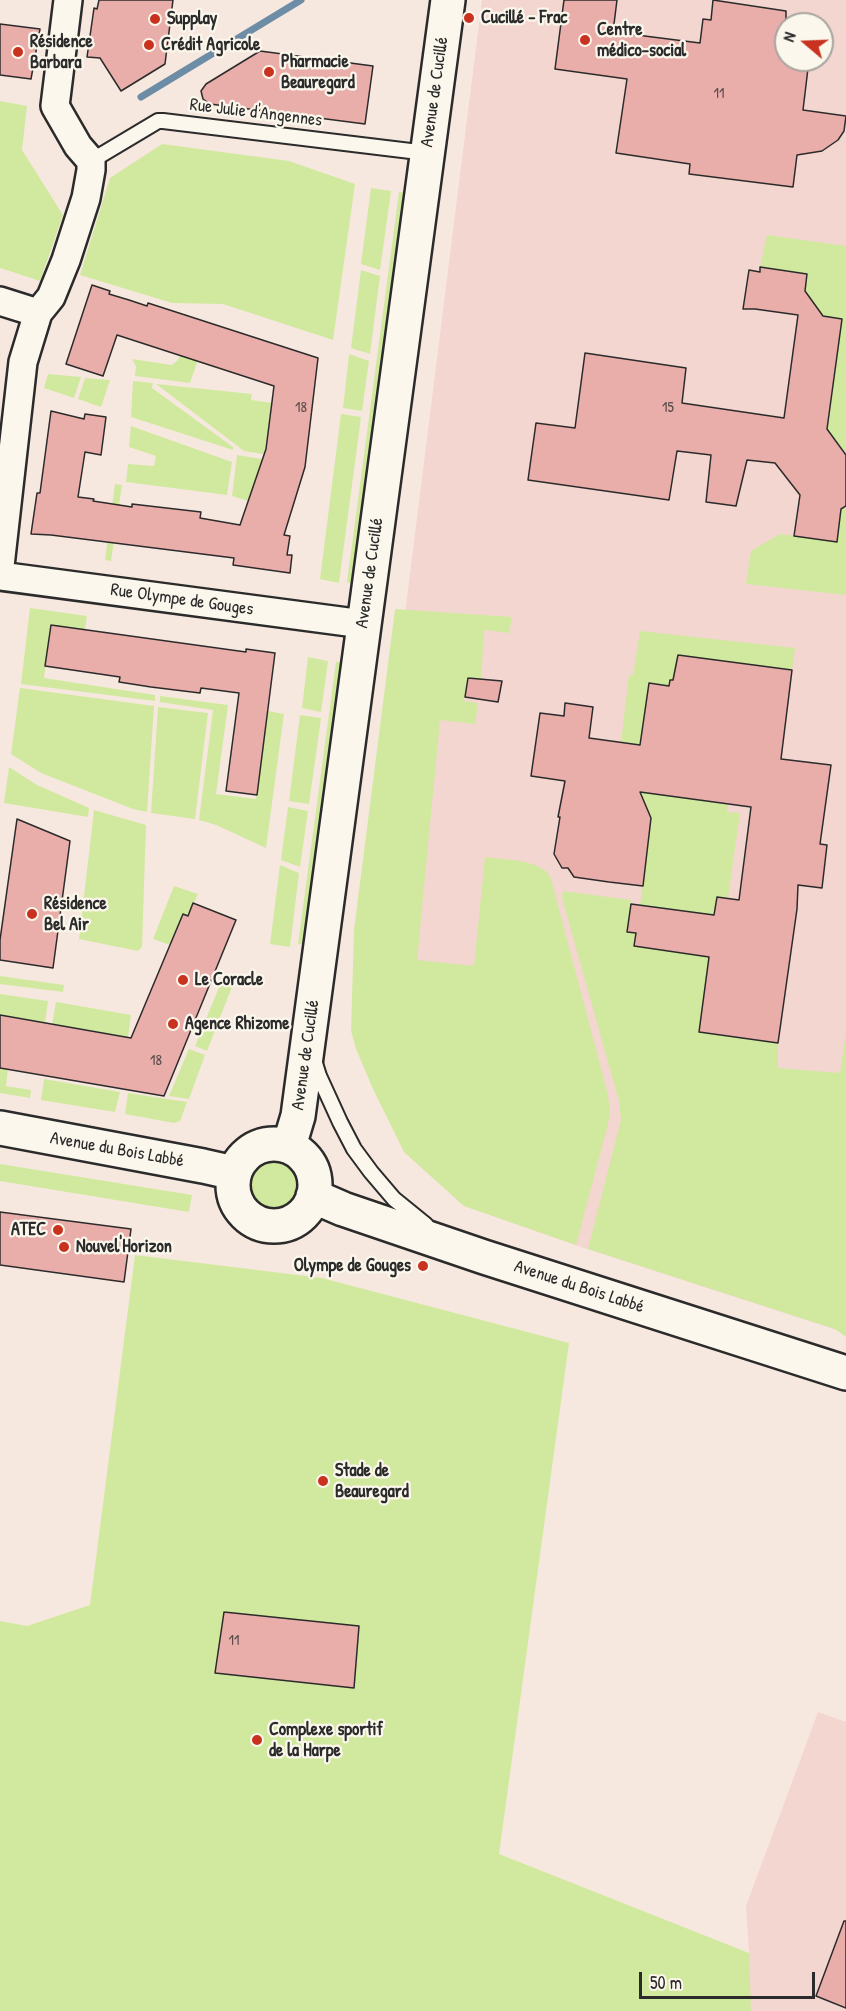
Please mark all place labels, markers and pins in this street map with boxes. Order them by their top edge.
place label: Cucillé - Frac [481,7,567,29]
place label: Supplay [167,8,217,30]
marker: Cucillé - Frac [462,11,476,25]
marker: Supplay [148,12,162,26]
place label: Centre médico-social [597,19,686,62]
place label: Résidence Barbara [30,31,93,74]
marker: Centre médico-social [578,33,592,47]
place label: Crédit Agricole [161,34,260,56]
marker: Crédit Agricole [142,38,156,52]
marker: Résidence Barbara [11,45,25,59]
place label: Pharmacie Beauregard [281,51,355,94]
marker: Pharmacie Beauregard [262,65,276,79]
place label: Résidence Bel Air [44,893,107,936]
marker: Résidence Bel Air [25,907,39,921]
place label: Le Coracle [195,969,263,991]
marker: Le Coracle [176,973,190,987]
place label: Agence Rhizome [185,1013,290,1035]
marker: Agence Rhizome [166,1017,180,1031]
place label: ATEC [11,1219,46,1241]
marker: ATEC [51,1223,65,1237]
place label: Nouvel'Horizon [76,1236,172,1258]
marker: Nouvel'Horizon [57,1240,71,1254]
place label: Olympe de Gouges [294,1255,411,1277]
marker: Olympe de Gouges [416,1259,430,1273]
place label: Stade de Beauregard [335,1460,409,1502]
marker: Stade de Beauregard [316,1474,330,1488]
place label: Complexe sportif de la Harpe [269,1719,383,1762]
marker: Complexe sportif de la Harpe [250,1733,264,1747]

